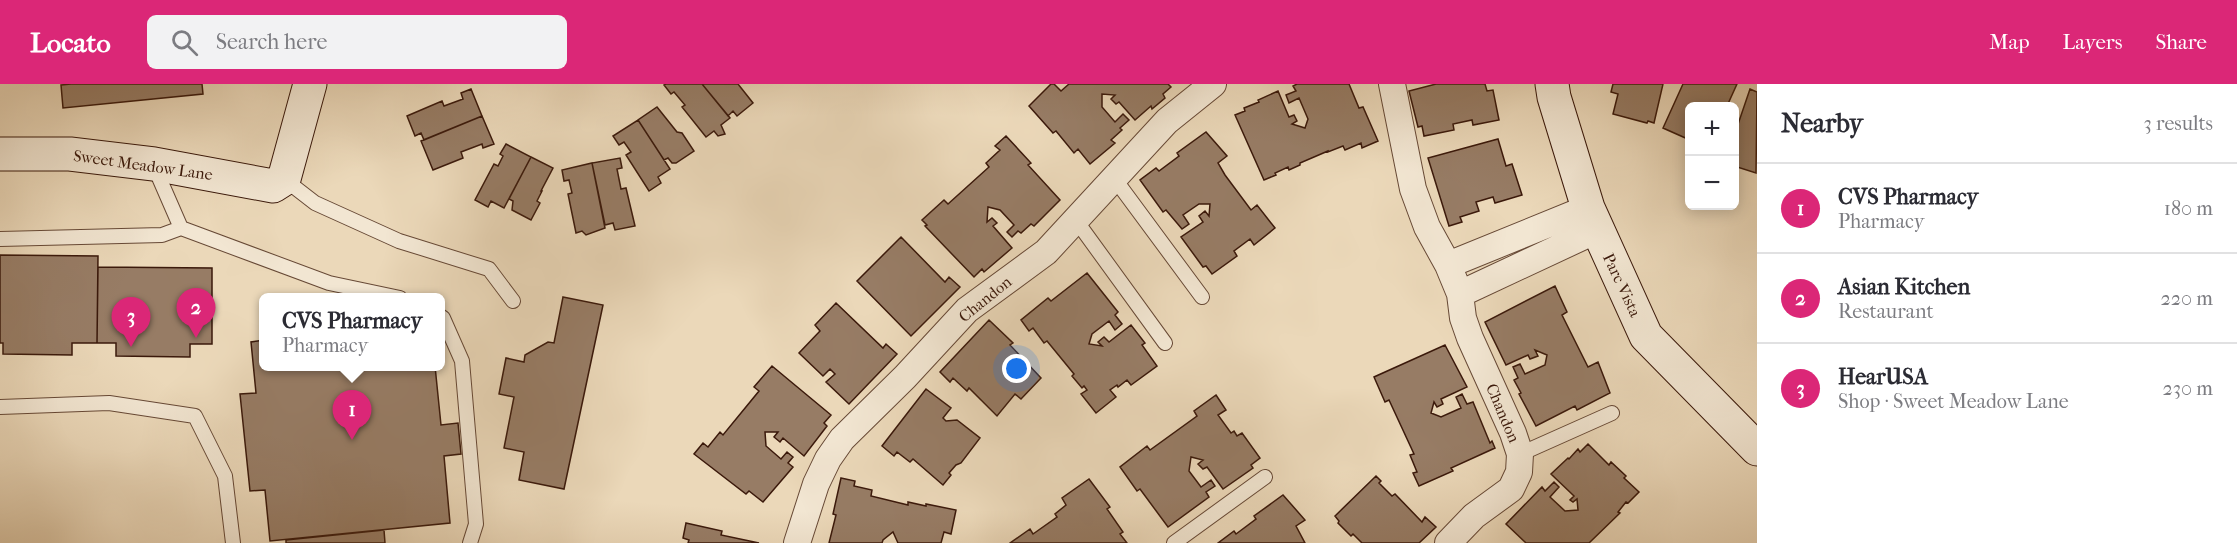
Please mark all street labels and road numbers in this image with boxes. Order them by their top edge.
street label: Sweet Meadow Lane [72,146,214,184]
street label: Parc Vista [1599,250,1645,320]
street label: Chandon [955,272,1016,326]
street label: Chandon [1482,381,1524,446]

